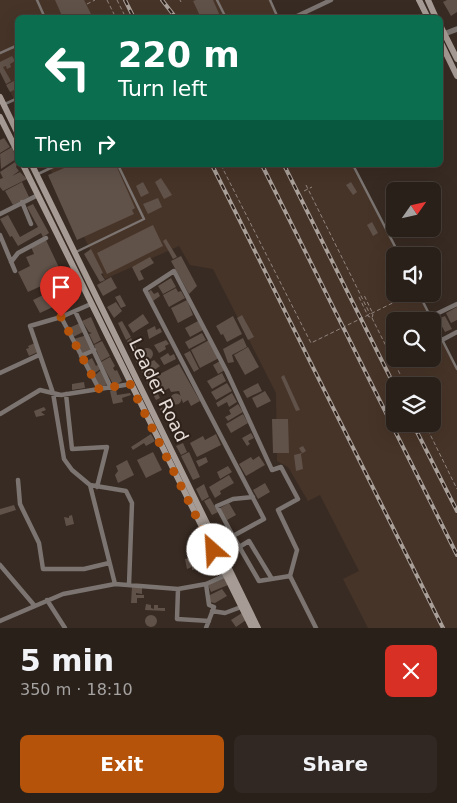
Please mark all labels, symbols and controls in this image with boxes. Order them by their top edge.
icon: left [35,35,100,100]
text: 220 m [118,35,240,75]
text: Turn left [118,76,207,101]
icon: right [92,130,120,158]
text: Then [35,133,82,155]
north arrow [386,182,441,238]
map controls [386,182,441,432]
button: sound [386,247,441,302]
pin [40,266,82,317]
icon: arrive [47,273,75,301]
button: search [386,312,441,367]
street label: Leader Road [125,335,193,445]
button: layers [386,377,441,432]
position arrow [186,523,238,575]
text: 5 min [20,643,114,678]
button: close [385,645,437,697]
text: 350 m · 18:10 [20,680,133,699]
button: Exit [20,735,224,793]
button: Share [234,735,437,793]

